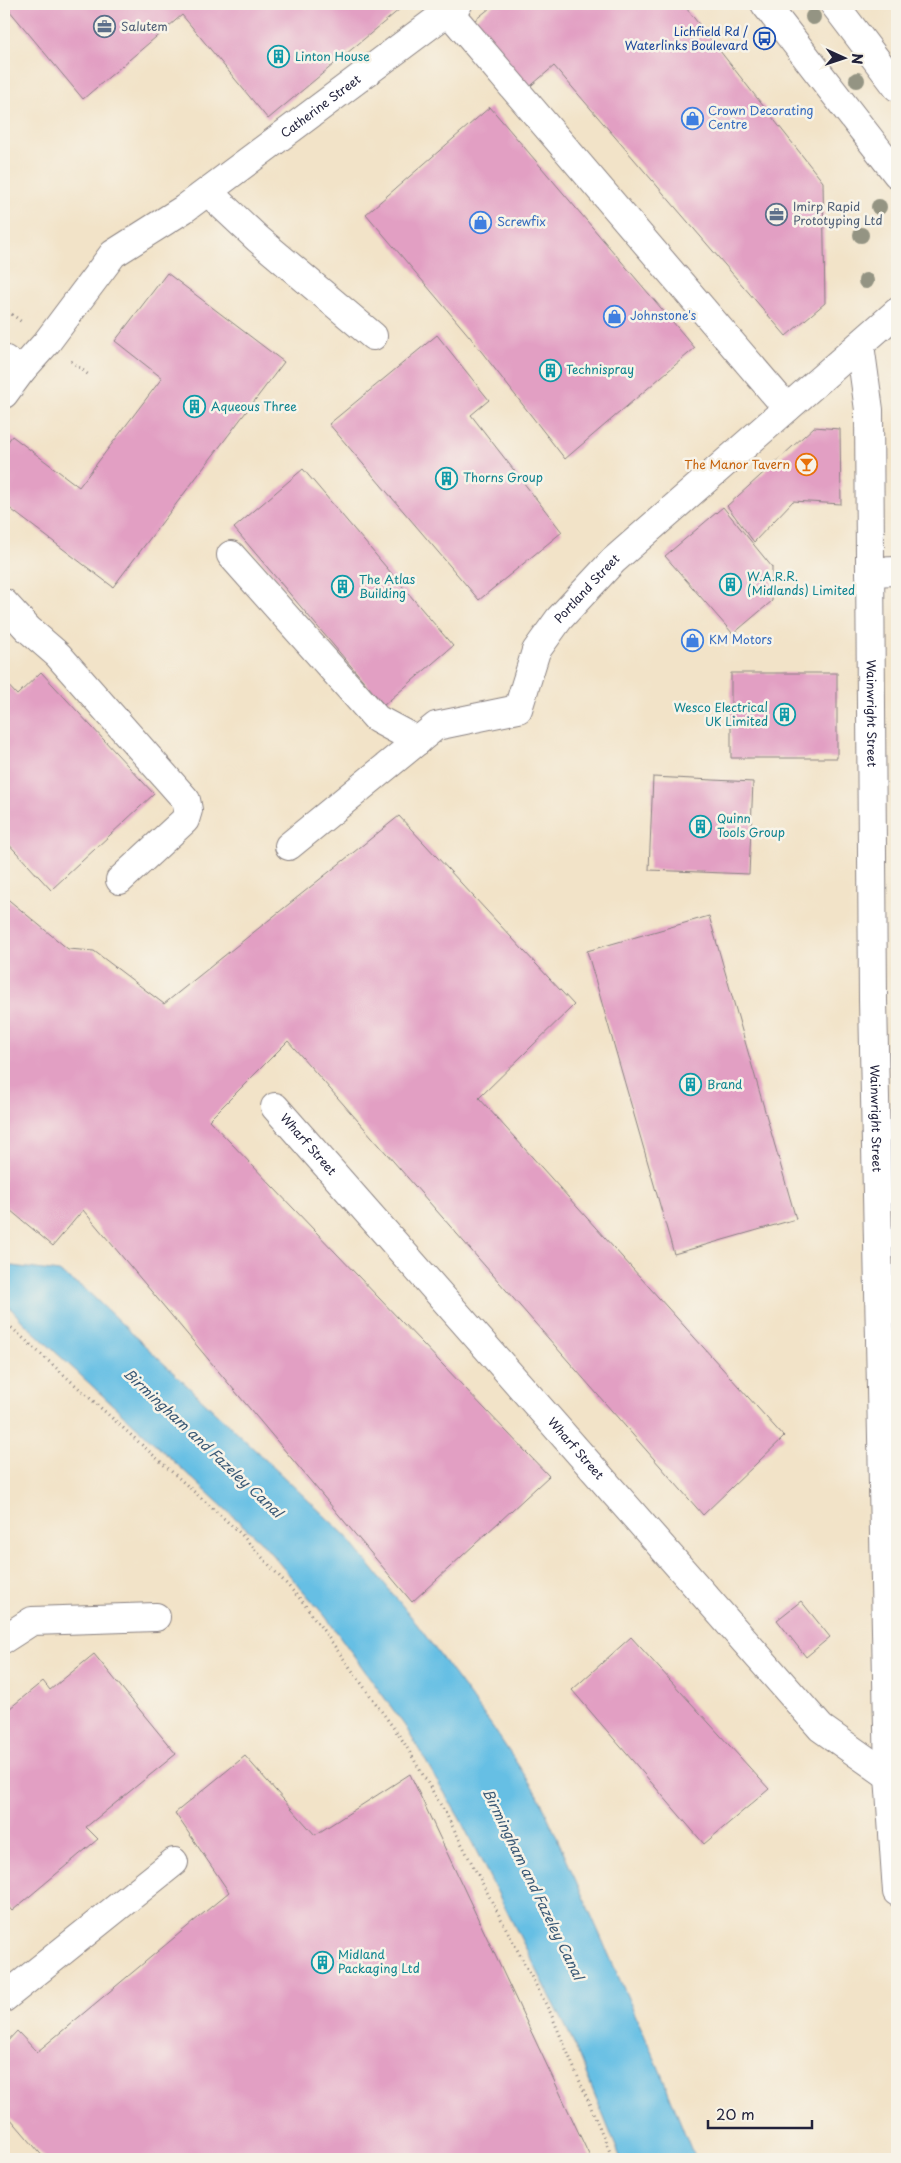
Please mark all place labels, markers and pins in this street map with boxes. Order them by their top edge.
office icon: Salutem [93,15,117,39]
place label: Salutem [121,17,168,35]
place label: Lichfield Rd / Waterlinks Boulevard [625,22,749,54]
bus stop icon: Lichfield Rd / Waterlinks Boulevard [752,27,776,51]
building icon: Linton House [267,45,291,69]
place label: Linton House [295,47,370,65]
place label: Crown Decorating Centre [708,101,814,133]
shop icon: Crown Decorating Centre [680,106,704,130]
place label: Imirp Rapid Prototyping Ltd [793,197,882,229]
office icon: Imirp Rapid Prototyping Ltd [765,202,789,226]
shop icon: Screwfix [469,210,493,234]
place label: Screwfix [497,212,546,230]
shop icon: Johnstone's [602,304,626,328]
place label: Johnstone's [630,306,697,324]
building icon: Technispray [538,358,562,382]
place label: Technispray [566,360,634,378]
building icon: Aqueous Three [183,395,207,419]
place label: Aqueous Three [211,397,297,415]
bar icon: The Manor Tavern [794,453,818,477]
place label: The Manor Tavern [684,455,790,473]
building icon: Thorns Group [435,466,459,490]
place label: Thorns Group [463,468,543,486]
place label: W.A.R.R. (Midlands) Limited [747,567,855,599]
place label: The Atlas Building [359,570,416,602]
building icon: W.A.R.R. (Midlands) Limited [719,572,743,596]
building icon: The Atlas Building [331,575,355,599]
shop icon: KM Motors [681,628,705,652]
place label: KM Motors [709,630,772,648]
place label: Wesco Electrical UK Limited [674,698,768,730]
building icon: Wesco Electrical UK Limited [772,703,796,727]
place label: Quinn Tools Group [717,809,785,841]
building icon: Quinn Tools Group [689,814,713,838]
building icon: Brand [679,1073,703,1097]
place label: Brand [707,1075,743,1093]
place label: Midland Packaging Ltd [338,1945,420,1977]
building icon: Midland Packaging Ltd [310,1950,334,1974]

